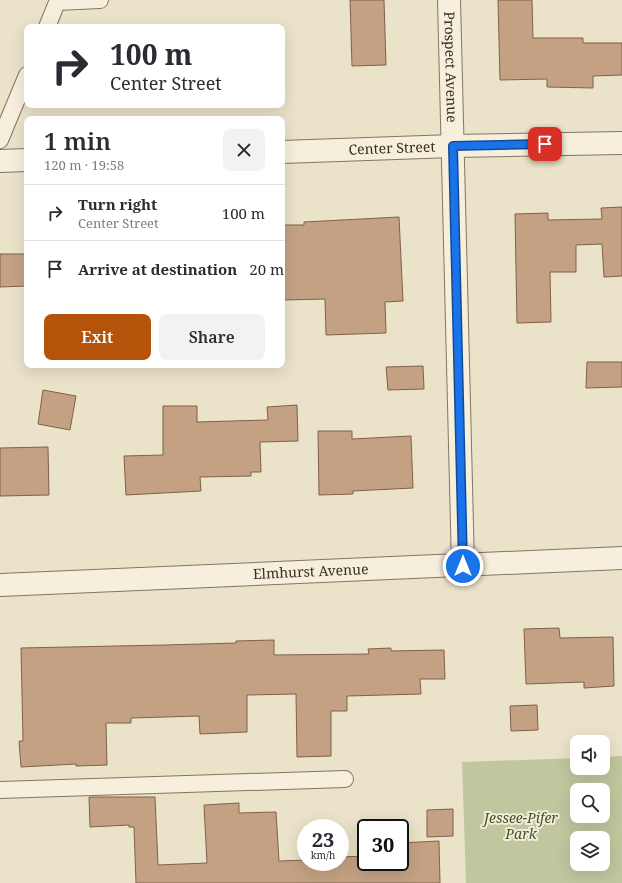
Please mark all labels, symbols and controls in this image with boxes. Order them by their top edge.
street label: Prospect Avenue [440,11,462,123]
text: 100 m [110,35,192,73]
icon: right [44,40,96,92]
text: Center Street [110,71,222,95]
text: 1 min [44,124,111,157]
pin [528,127,562,161]
button: close [223,129,265,171]
icon: arrive [534,133,556,155]
street label: Center Street [348,137,436,159]
text: 120 m · 19:58 [44,156,124,174]
text: Turn right [78,194,157,214]
icon: right [44,202,66,224]
text: 100 m [222,203,265,223]
text: Center Street [78,214,159,232]
icon: arrive [44,258,66,280]
text: Arrive at destination [78,259,237,279]
text: 20 m [249,259,284,279]
button: Exit [44,314,151,360]
button: Share [159,314,265,360]
position arrow [442,545,484,587]
street label: Elmhurst Avenue [252,559,369,583]
map controls [570,735,610,871]
button: sound [570,735,610,775]
button: search [570,783,610,823]
park label: Jessee-Pifer Park [481,808,558,843]
speed limit sign: 30 [357,819,409,871]
text: 23 [312,826,334,853]
button: layers [570,831,610,871]
text: km/h [311,848,335,862]

